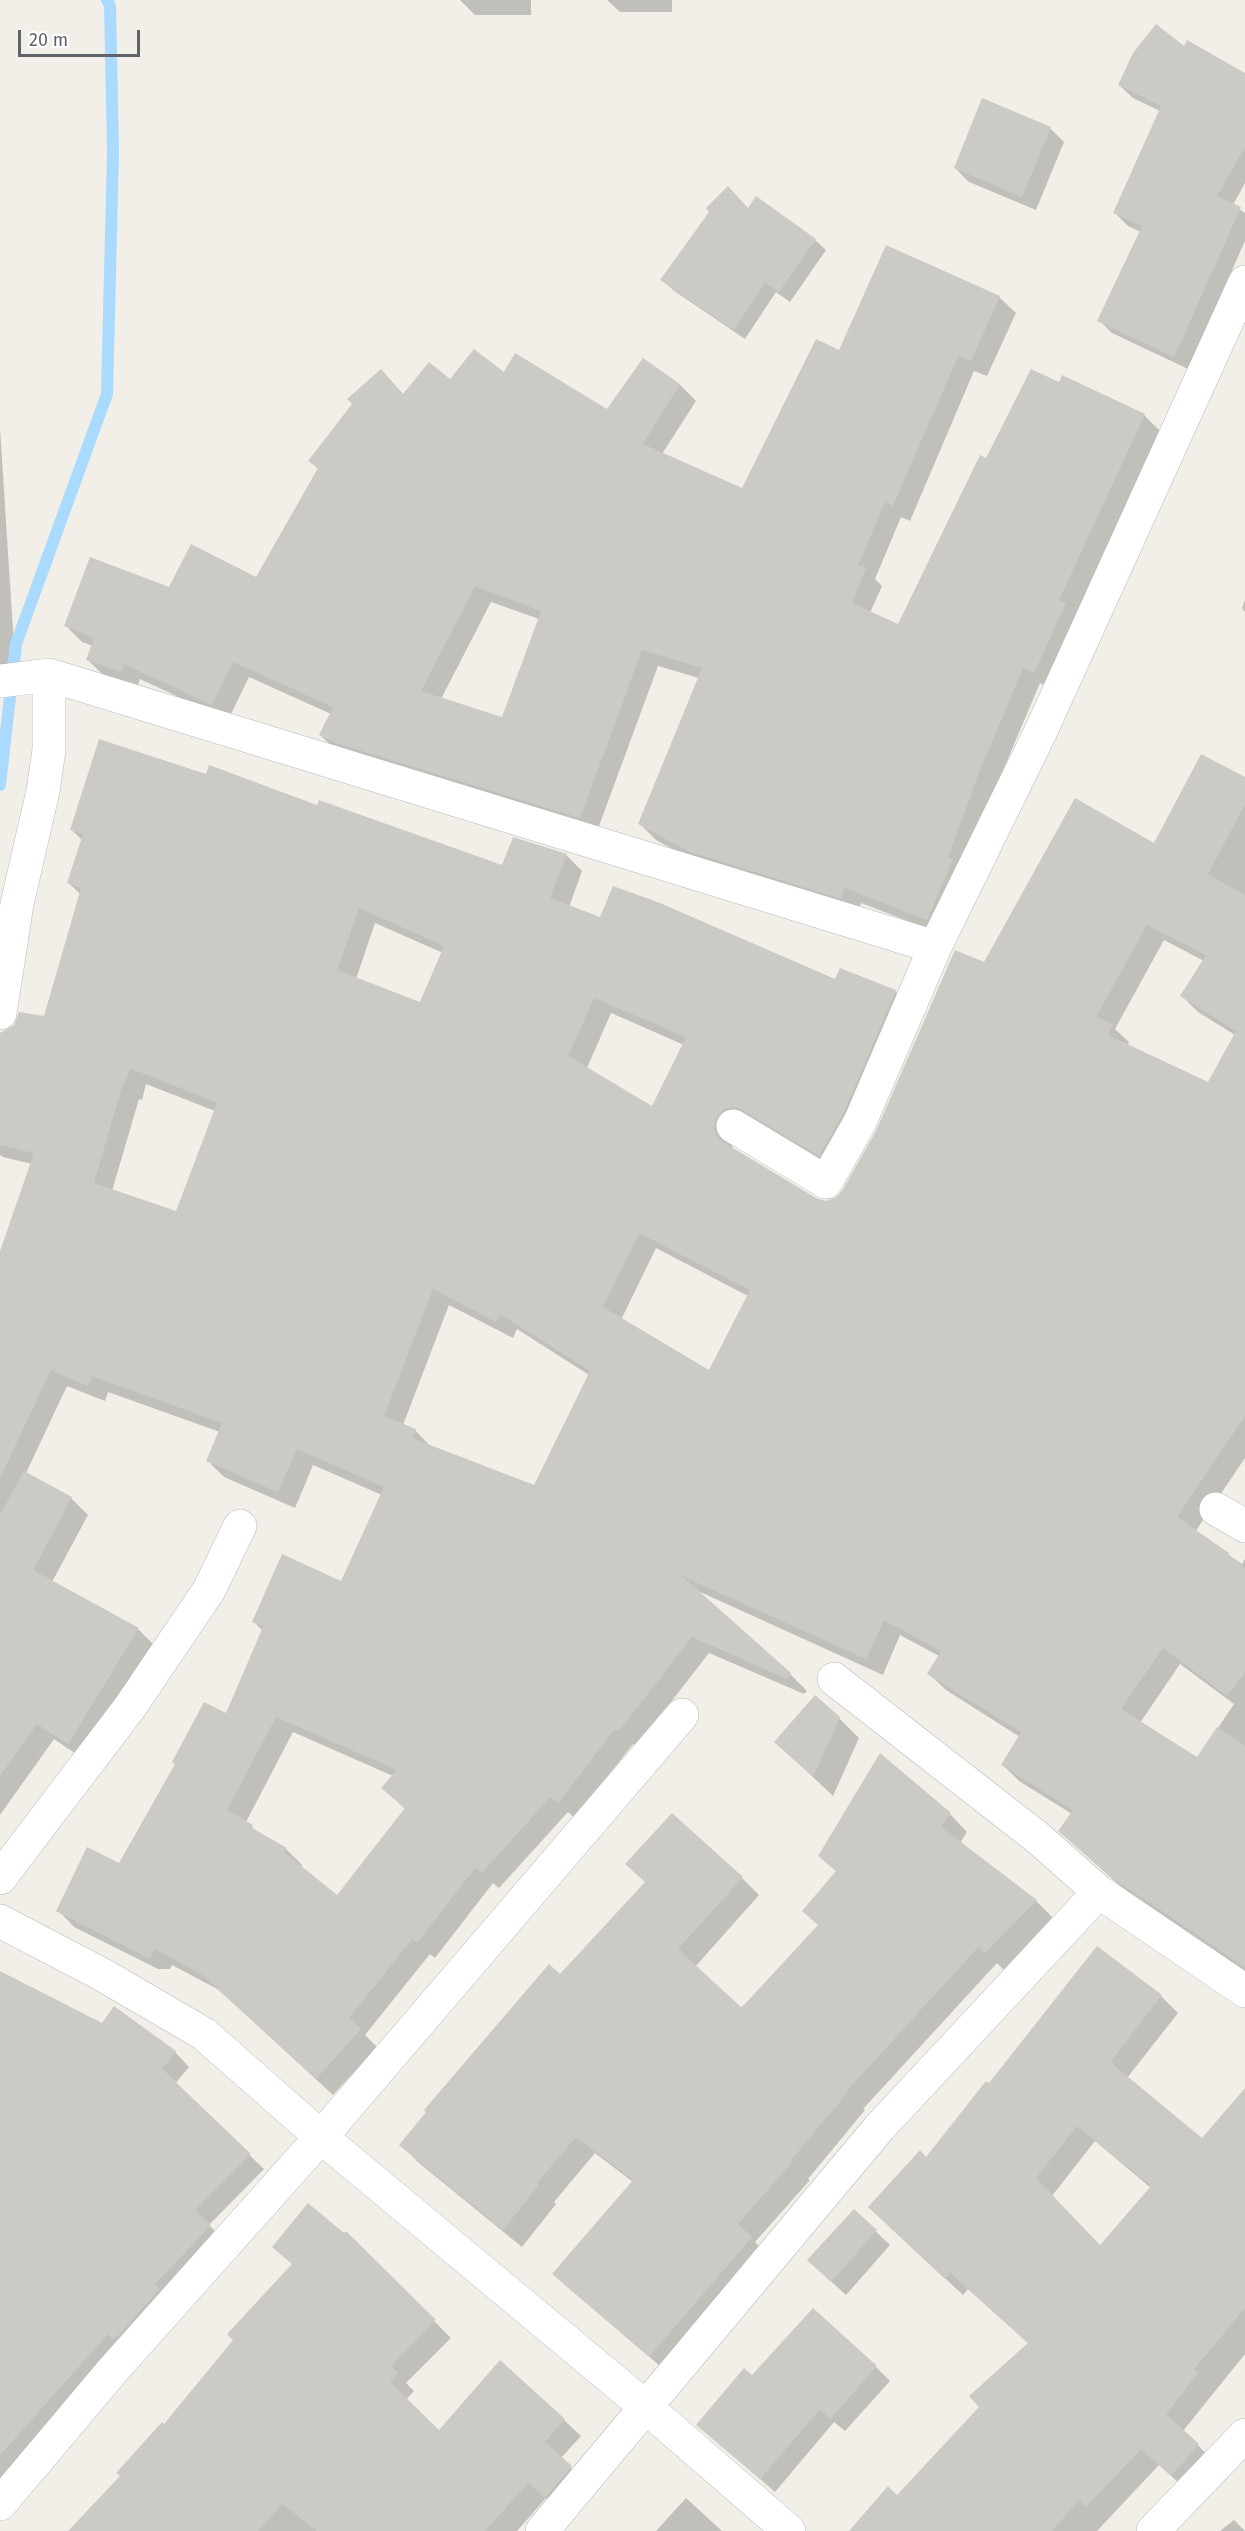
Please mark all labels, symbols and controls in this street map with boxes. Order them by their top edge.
scale bar [21,18,142,56]
text: 20 m [29,29,68,51]

